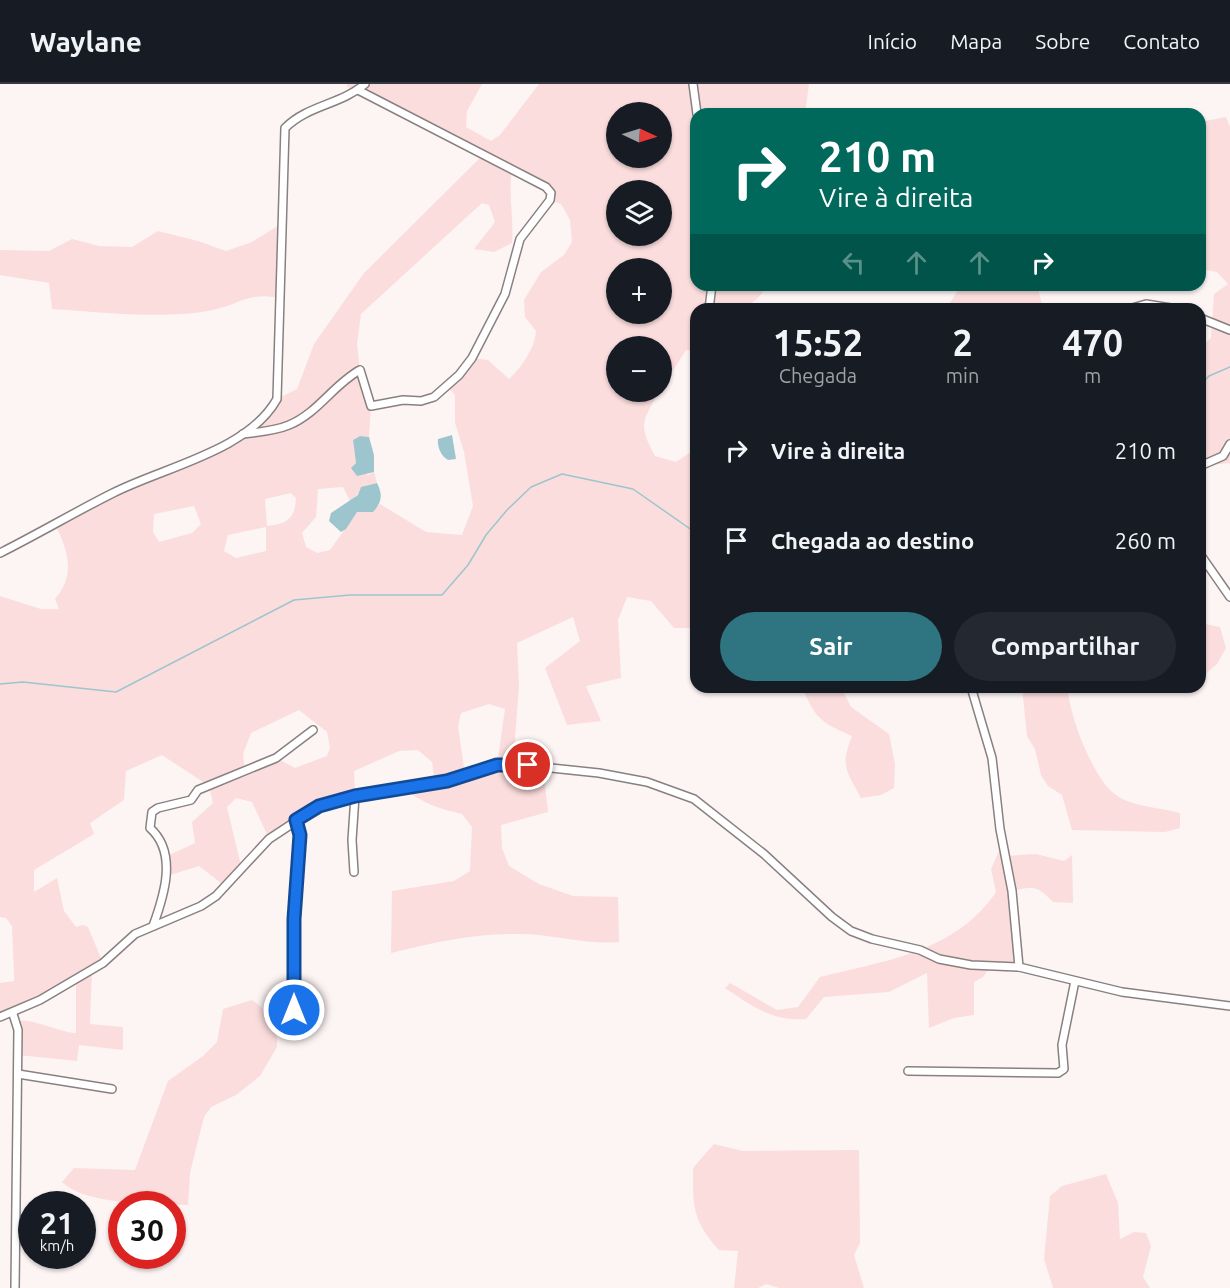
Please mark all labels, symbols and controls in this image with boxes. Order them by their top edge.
text: Waylane [30,26,142,57]
text: Início [868,29,917,53]
text: Mapa [950,29,1002,53]
text: Sobre [1035,29,1090,53]
text: Contato [1123,29,1200,53]
north arrow [606,102,672,168]
map controls [606,102,672,402]
icon: right [720,132,798,210]
text: 210 m [819,133,936,180]
button: layers [606,180,672,246]
text: Vire à direita [819,182,973,212]
icon: left [837,246,870,279]
icon: ahead [900,246,933,279]
icon: ahead [963,246,996,279]
icon: right [1026,246,1059,279]
button: + [606,258,672,324]
text: 15:52 [773,322,863,363]
text: 2 [952,322,973,363]
text: 470 [1062,322,1123,363]
button: − [606,336,672,402]
text: Chegada [779,364,857,387]
text: min [946,364,979,387]
text: m [1084,364,1101,387]
icon: right [720,434,753,467]
text: Vire à direita [771,438,905,463]
text: 210 m [1115,438,1176,463]
icon: arrive [720,524,753,557]
text: Chegada ao destino [771,528,974,553]
text: 260 m [1115,528,1176,553]
button: Sair [720,612,942,681]
button: Compartilhar [954,612,1176,681]
pin [502,739,553,790]
icon: arrive [511,748,544,781]
position arrow [262,978,326,1042]
speed limit sign: 30 [108,1191,186,1269]
text: 21 [40,1206,74,1240]
text: km/h [40,1237,74,1254]

